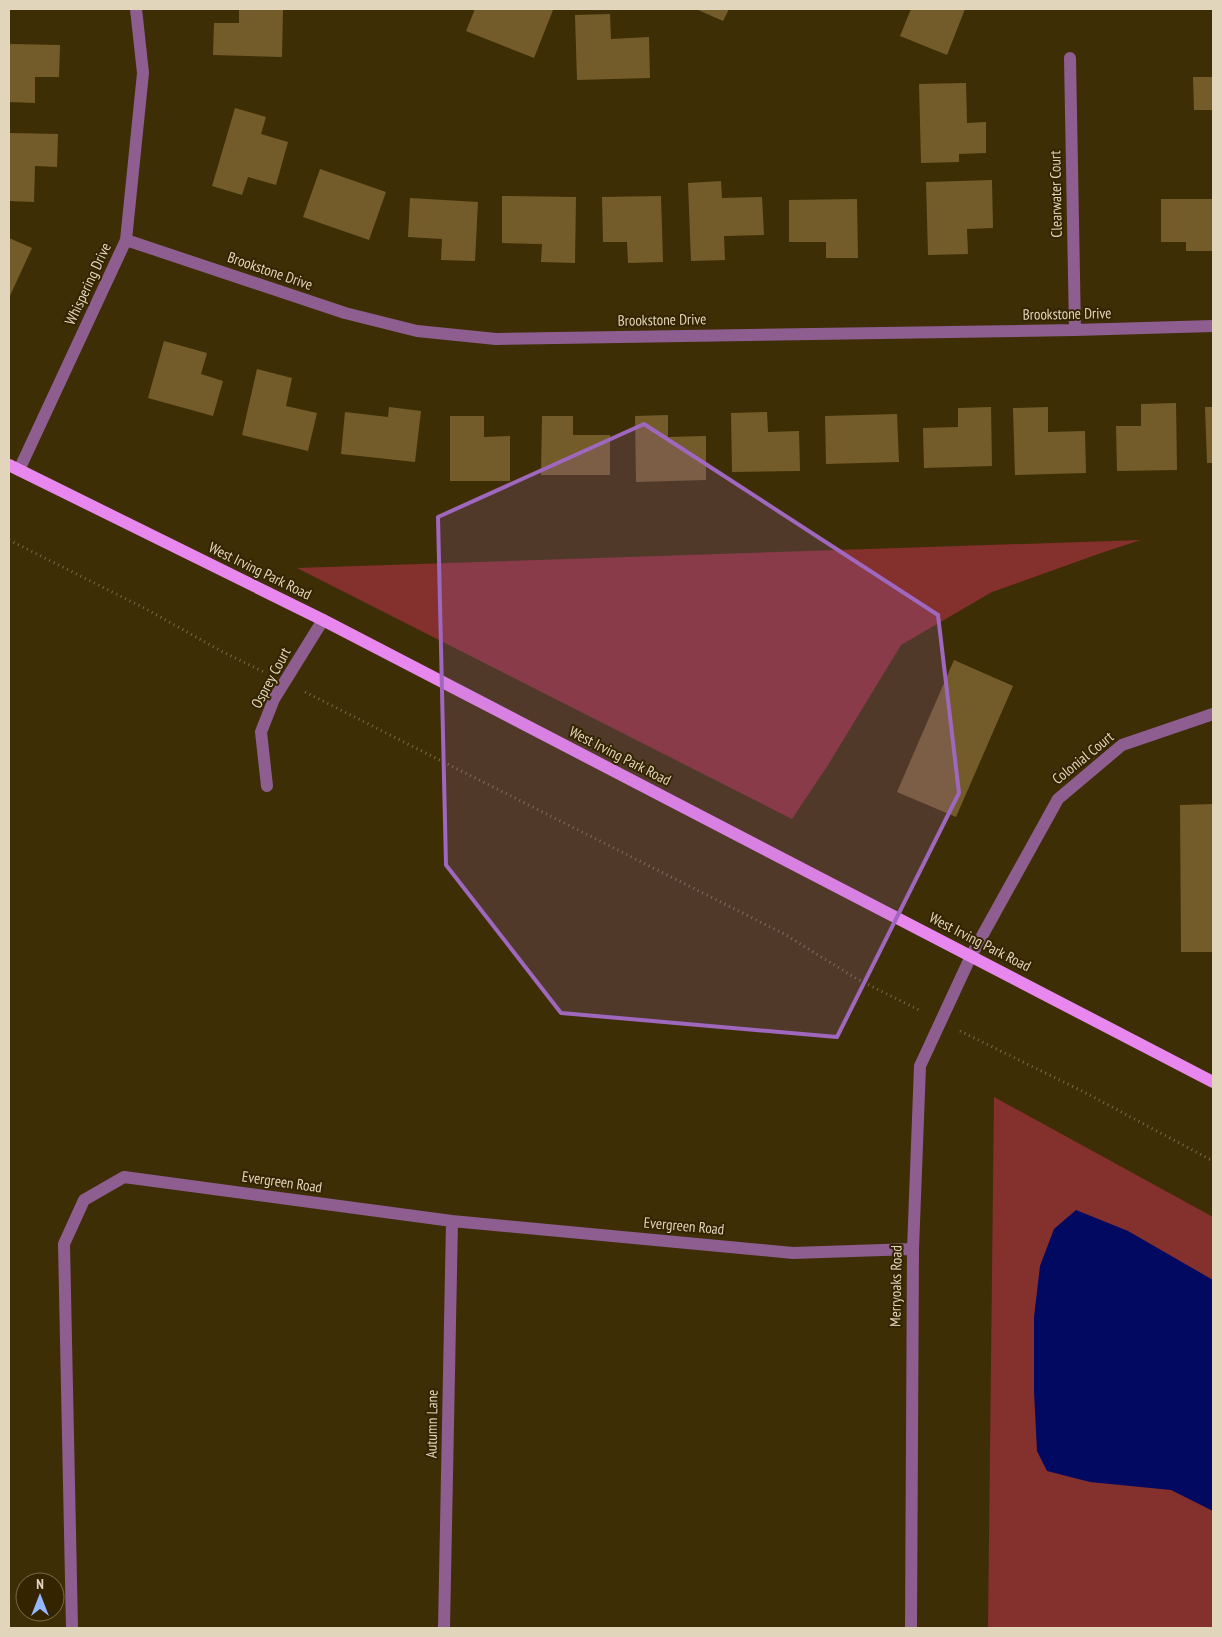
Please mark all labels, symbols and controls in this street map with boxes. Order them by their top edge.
street label: Clearwater Court [1045,150,1066,238]
street label: Whispering Drive [60,240,115,328]
street label: Brookstone Drive [225,247,315,294]
street label: Brookstone Drive [1022,303,1112,324]
street label: Brookstone Drive [617,309,707,330]
street label: West Irving Park Road [206,538,315,604]
street label: Osprey Court [247,644,295,712]
street label: West Irving Park Road [566,722,674,789]
street label: Colonial Court [1048,727,1117,788]
street label: West Irving Park Road [926,908,1034,975]
street label: Evergreen Road [241,1166,323,1197]
street label: Evergreen Road [643,1213,725,1238]
street label: Merryoaks Road [885,1245,906,1327]
street label: Autumn Lane [421,1390,442,1458]
north arrow [15,1572,65,1622]
text: N [36,1575,44,1593]

